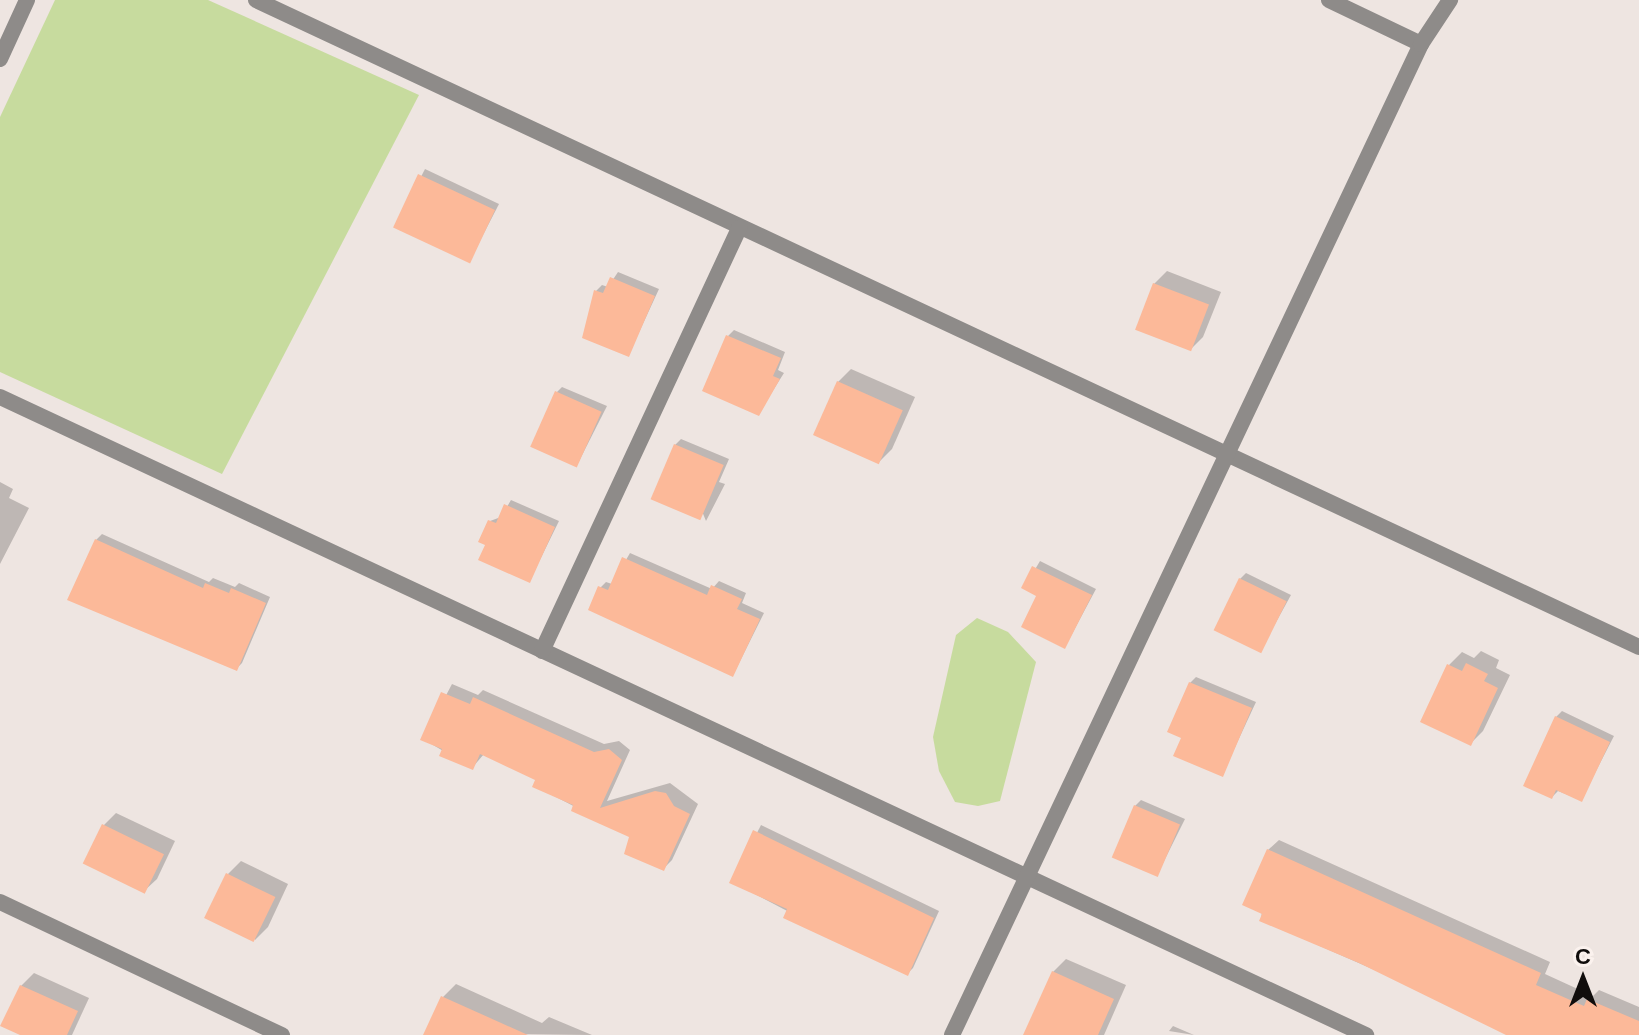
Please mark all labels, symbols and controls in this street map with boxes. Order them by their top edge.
north arrow [1543,939,1623,1019]
text: С [1575,942,1591,968]

